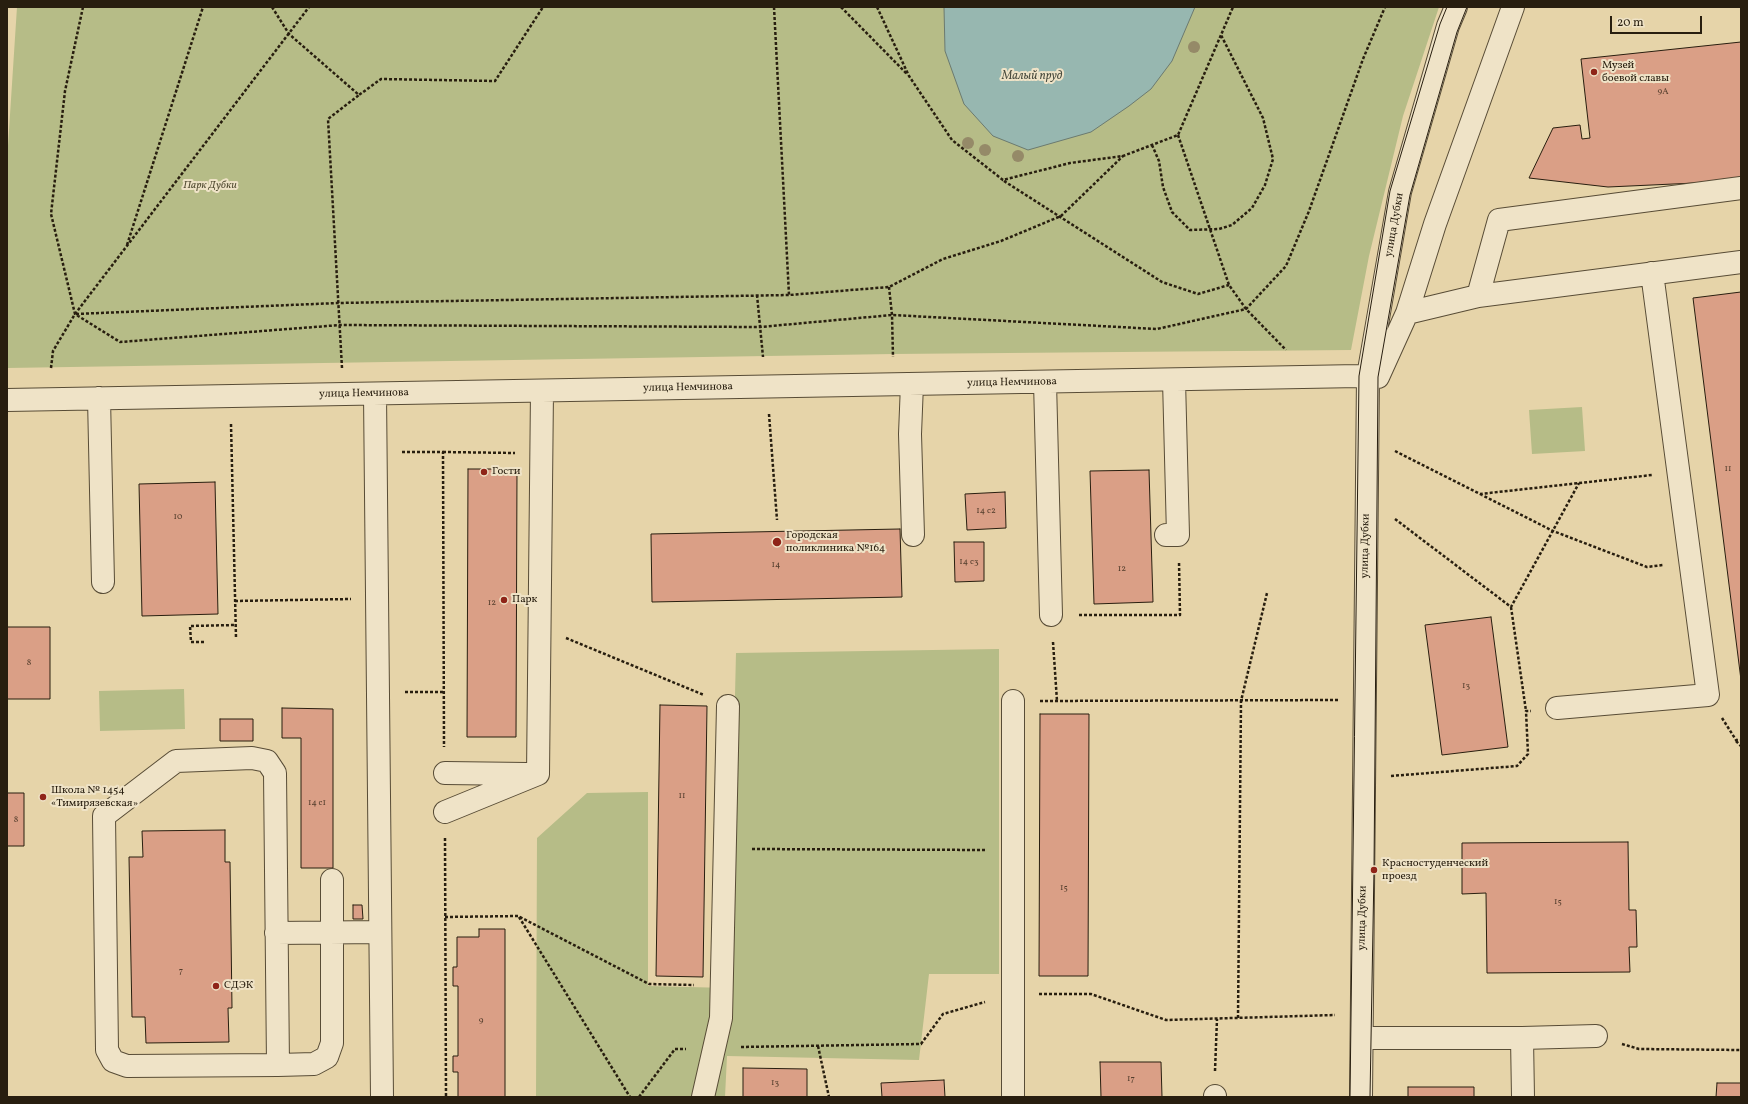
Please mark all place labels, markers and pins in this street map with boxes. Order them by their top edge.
place label: Музей боевой славы [1602,59,1669,85]
marker: Музей боевой славы [1589,67,1599,77]
place label: Гости [492,465,520,479]
marker: Гости [479,467,489,477]
place label: Городская поликлиника №164 [786,529,885,555]
marker: Городская поликлиника №164 [771,536,783,548]
place label: Парк [512,593,537,607]
marker: Парк [499,595,509,605]
place label: Школа № 1454 «Тимирязевская» [51,784,138,810]
marker: Школа № 1454 «Тимирязевская» [38,792,48,802]
place label: Красностуденческий проезд [1382,857,1488,883]
marker: Красностуденческий проезд [1369,865,1379,875]
place label: СДЭК [224,979,253,993]
marker: СДЭК [211,981,221,991]

